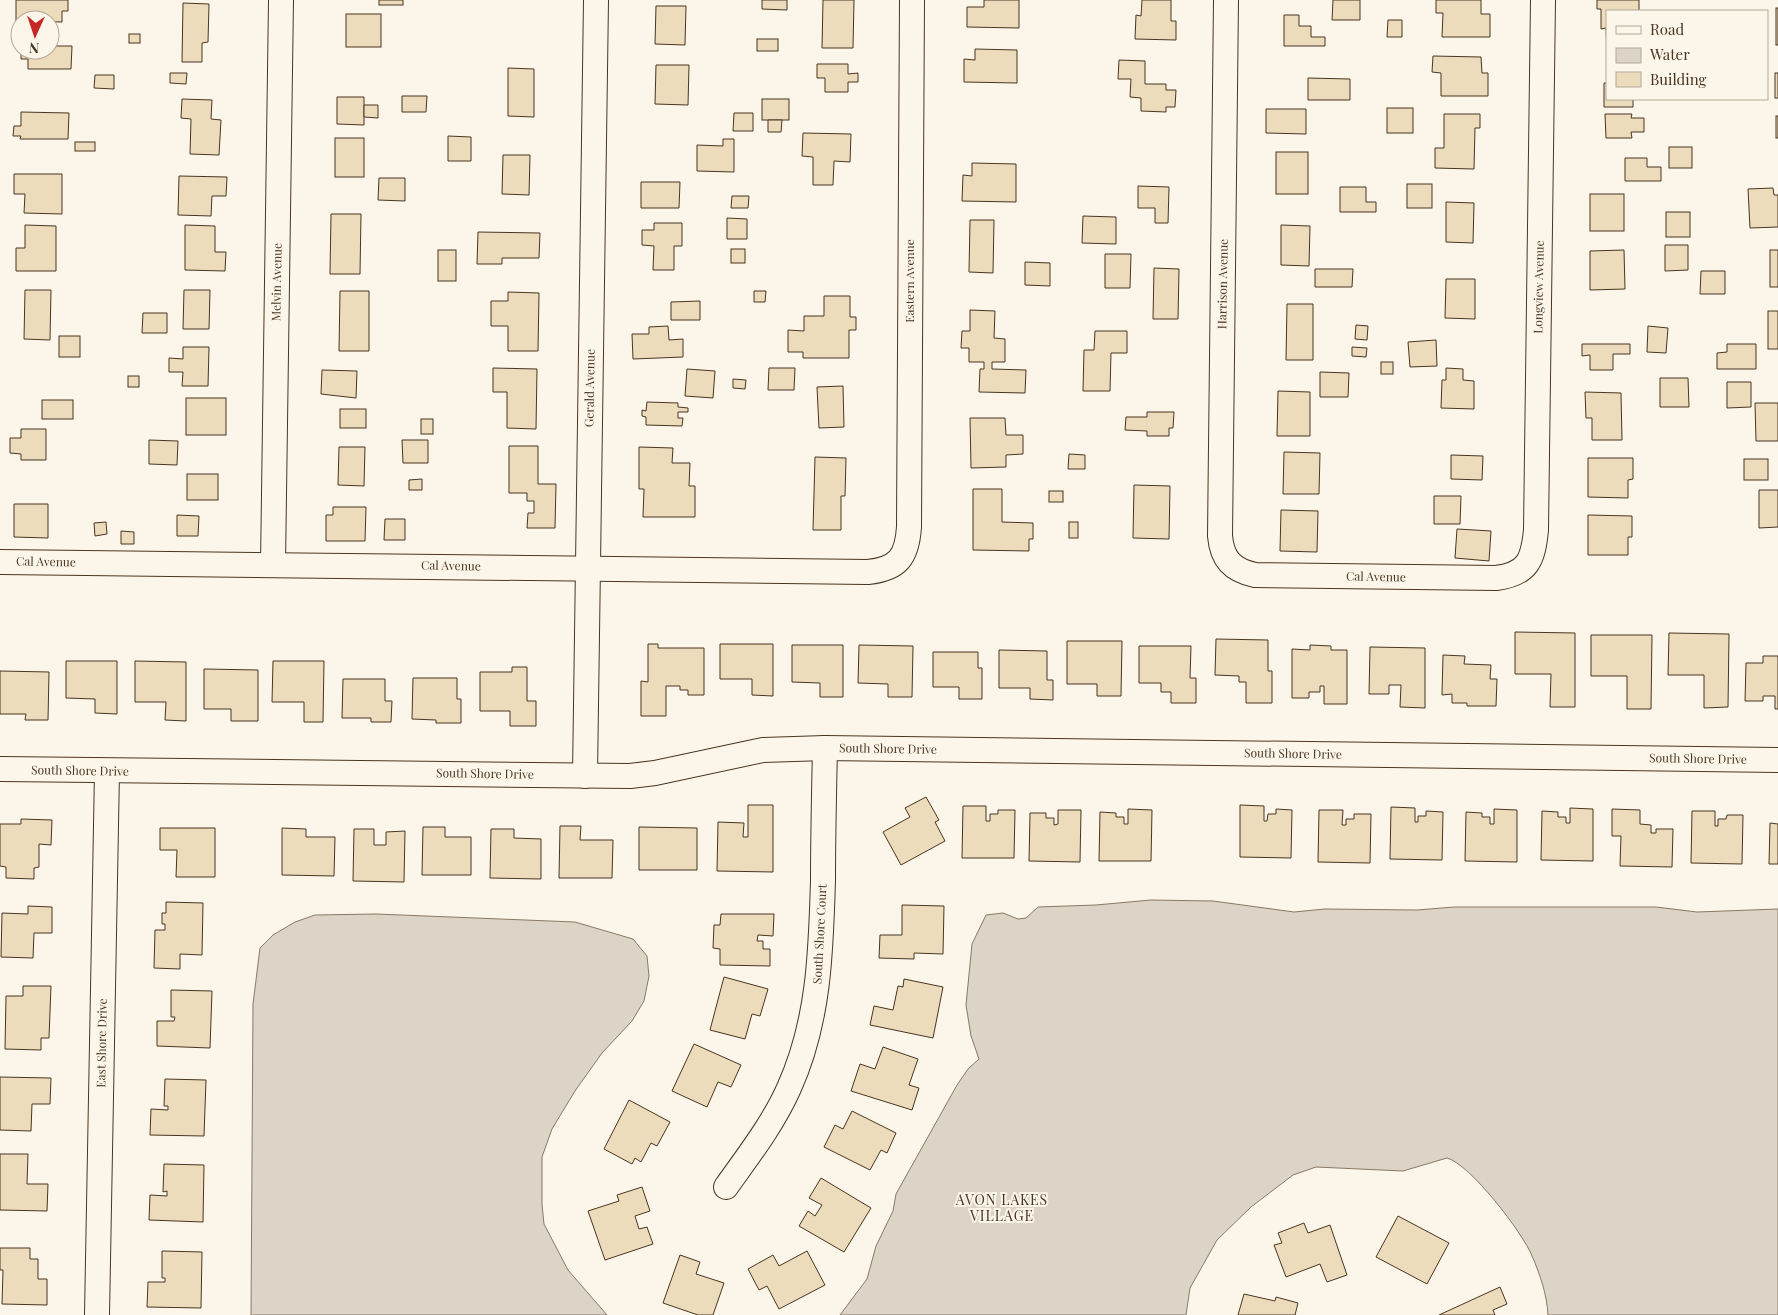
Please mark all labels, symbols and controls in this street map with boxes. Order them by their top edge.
north arrow [10,10,60,60]
legend [1606,10,1768,100]
text: Road [1650,19,1684,39]
text: N [29,39,40,58]
text: Water [1649,44,1690,64]
text: Building [1650,69,1707,89]
street label: Eastern Avenue [901,239,917,323]
street label: Harrison Avenue [1213,239,1231,329]
street label: Longview Avenue [1529,240,1547,334]
street label: Melvin Avenue [267,243,285,321]
street label: Gerald Avenue [580,349,598,427]
street label: Cal Avenue [16,552,76,570]
street label: Cal Avenue [421,556,481,574]
street label: Cal Avenue [1346,567,1406,585]
street label: South Shore Drive [839,739,937,757]
street label: South Shore Drive [1244,744,1342,762]
street label: South Shore Drive [1649,749,1747,767]
street label: South Shore Drive [31,761,129,779]
street label: South Shore Drive [436,764,534,782]
street label: South Shore Court [808,883,830,984]
street label: East Shore Drive [92,998,110,1088]
district label: AVON LAKES VILLAGE [955,1190,1048,1225]

